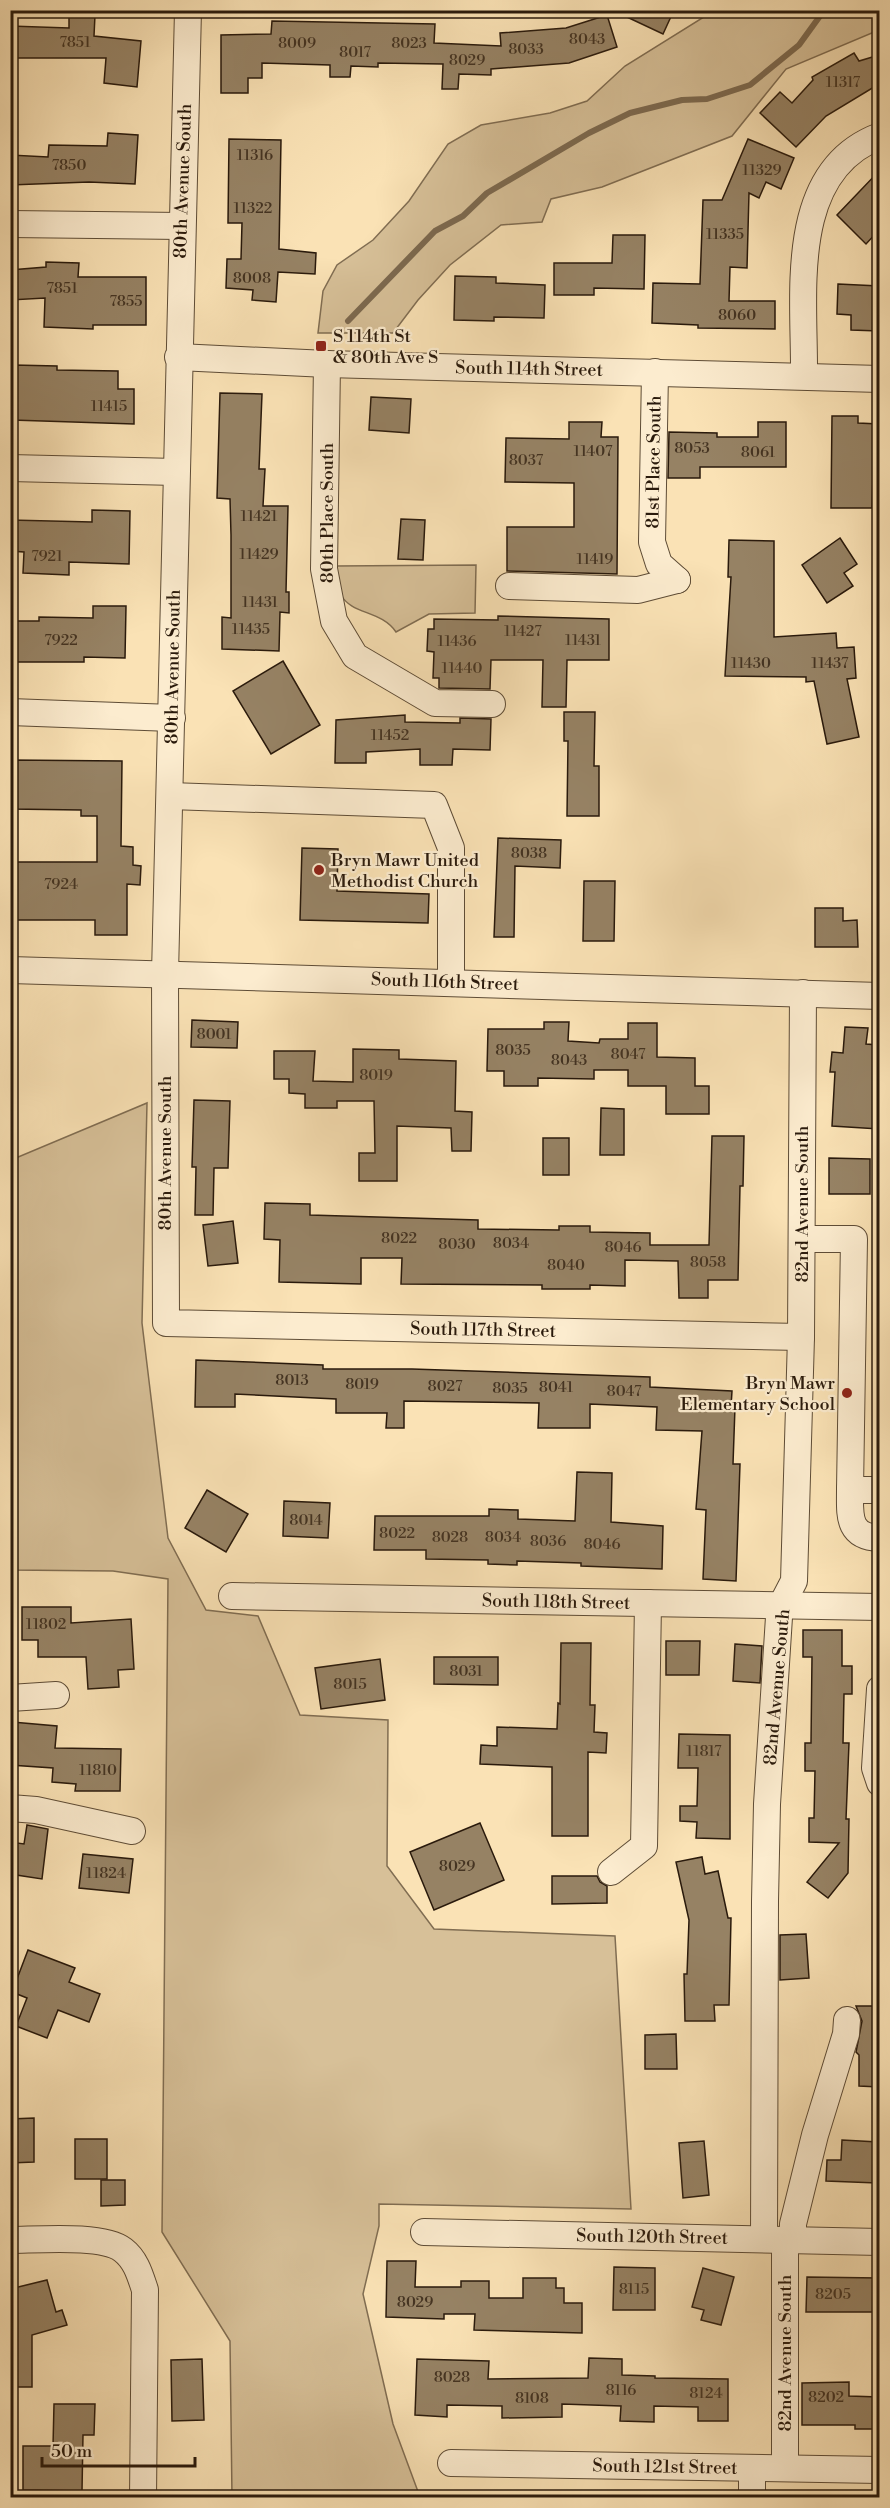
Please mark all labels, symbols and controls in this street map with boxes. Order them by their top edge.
house number: 8043 [569,30,605,49]
house number: 7851 [59,33,91,52]
house number: 8009 [278,34,316,53]
house number: 8023 [391,34,427,53]
house number: 8033 [508,40,544,59]
house number: 8017 [339,43,371,62]
house number: 8029 [449,51,485,70]
house number: 11317 [826,73,861,92]
street label: 80th Avenue South [169,103,197,259]
house number: 11316 [237,146,273,165]
house number: 7850 [52,156,86,175]
house number: 11329 [742,161,782,180]
house number: 11322 [234,199,272,218]
house number: 11335 [706,225,744,244]
house number: 8008 [233,269,271,288]
house number: 7851 [46,279,78,298]
house number: 7855 [110,292,143,311]
house number: 8060 [718,306,756,325]
place label: S 114th St & 80th Ave S [333,325,438,369]
marker: S 114th St & 80th Ave S [314,339,328,353]
street label: South 114th Street [455,356,604,382]
street label: 81st Place South [641,395,667,529]
house number: 11415 [91,397,127,416]
house number: 8053 [674,439,710,458]
street label: 80th Place South [316,442,339,583]
house number: 11407 [573,442,613,461]
house number: 8061 [741,443,776,462]
house number: 8037 [509,451,544,470]
house number: 11421 [241,507,278,526]
house number: 11429 [239,545,279,564]
house number: 7921 [31,547,63,566]
house number: 11419 [577,550,613,569]
street label: 80th Avenue South [160,589,186,745]
house number: 11431 [242,593,279,612]
house number: 11435 [232,620,270,639]
house number: 11427 [504,622,542,641]
house number: 7922 [44,631,78,650]
house number: 11431 [565,631,602,650]
house number: 11436 [437,632,477,651]
house number: 11430 [731,654,771,673]
house number: 11437 [811,654,849,673]
house number: 11440 [442,659,483,678]
house number: 11452 [371,726,409,745]
house number: 8038 [511,844,547,863]
place label: Bryn Mawr United Methodist Church [330,849,480,893]
marker: Bryn Mawr United Methodist Church [312,863,326,877]
house number: 7924 [44,875,78,894]
street label: South 116th Street [371,968,520,996]
house number: 8001 [196,1025,232,1044]
house number: 8035 [495,1041,531,1060]
house number: 8047 [610,1045,646,1064]
house number: 8043 [551,1051,587,1070]
house number: 8019 [359,1066,393,1085]
street label: 80th Avenue South [154,1075,177,1231]
street label: 82nd Avenue South [791,1125,814,1283]
house number: 8022 [381,1229,417,1248]
house number: 8034 [493,1234,529,1253]
house number: 8030 [438,1235,476,1254]
house number: 8046 [604,1238,642,1257]
house number: 8058 [690,1253,726,1272]
house number: 8040 [547,1256,585,1275]
street label: South 117th Street [410,1317,557,1343]
house number: 8013 [275,1371,309,1390]
place label: Bryn Mawr Elementary School [680,1372,836,1416]
house number: 8019 [345,1375,379,1394]
house number: 8027 [428,1377,463,1396]
house number: 8041 [539,1378,574,1397]
house number: 8035 [492,1379,528,1398]
house number: 8047 [606,1382,642,1401]
marker: Bryn Mawr Elementary School [840,1386,854,1400]
house number: 8014 [289,1511,323,1530]
house number: 8022 [379,1524,415,1543]
house number: 8028 [432,1528,468,1547]
house number: 8034 [485,1528,521,1547]
house number: 8036 [530,1532,566,1551]
house number: 8046 [583,1535,621,1554]
street label: South 118th Street [482,1589,631,1615]
street label: 82nd Avenue South [759,1608,795,1766]
house number: 11802 [26,1615,66,1634]
house number: 8031 [449,1662,483,1681]
house number: 8015 [333,1675,367,1694]
house number: 11817 [686,1742,722,1761]
house number: 11810 [79,1761,117,1780]
house number: 8029 [439,1857,475,1876]
house number: 11824 [86,1864,126,1883]
street label: South 120th Street [576,2224,729,2250]
street label: 82nd Avenue South [774,2274,797,2432]
house number: 8115 [619,2280,649,2299]
house number: 8205 [815,2285,851,2304]
house number: 8029 [397,2293,433,2312]
house number: 8028 [434,2368,470,2387]
house number: 8116 [606,2381,636,2400]
house number: 8124 [689,2384,723,2403]
house number: 8202 [808,2388,844,2407]
house number: 8108 [515,2389,549,2408]
scale bar [42,2430,195,2468]
text: 50 m [51,2440,93,2463]
street label: South 121st Street [592,2454,738,2480]

